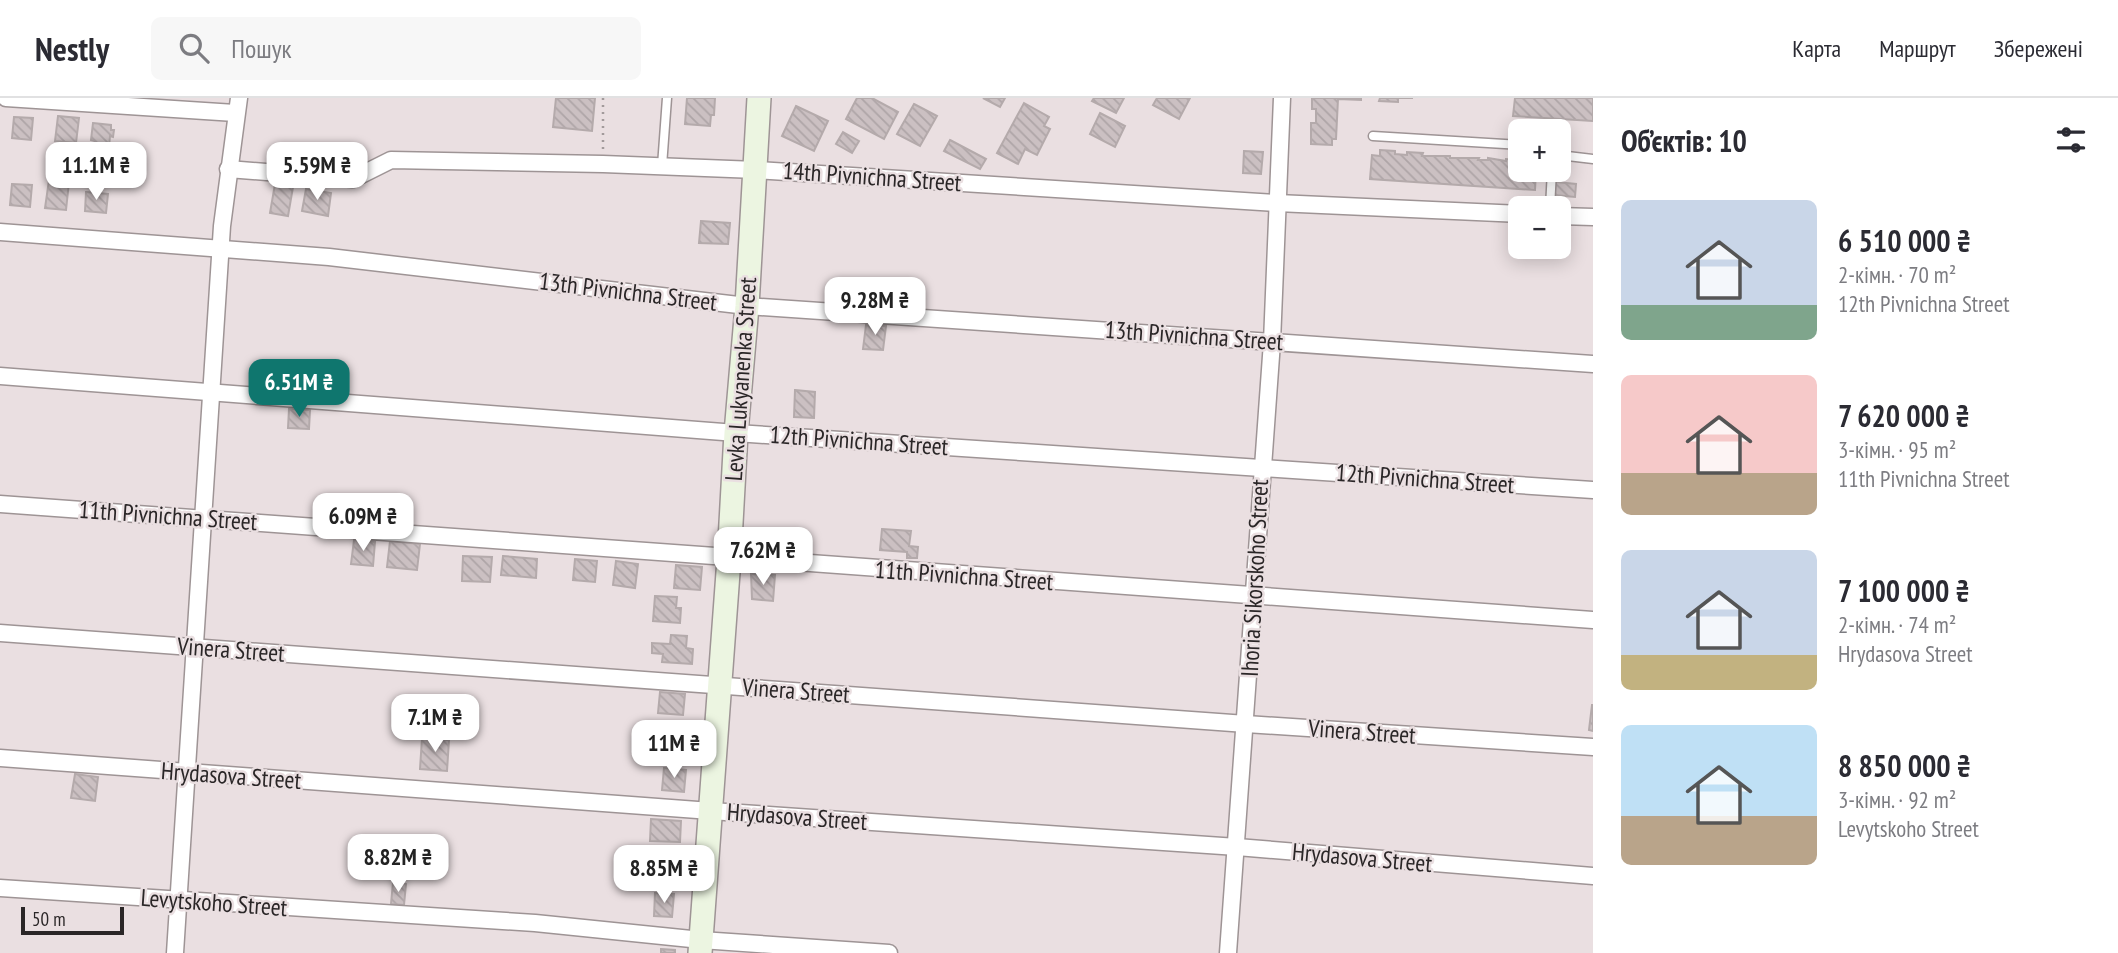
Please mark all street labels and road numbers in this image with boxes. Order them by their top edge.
street label: 14th Pivnichna Street [782,155,963,198]
street label: 13th Pivnichna Street [537,265,719,318]
street label: Levka Lukyanenka Street [718,276,763,482]
street label: 13th Pivnichna Street [1104,314,1285,357]
street label: 12th Pivnichna Street [769,419,950,462]
street label: 12th Pivnichna Street [1335,457,1516,500]
street label: Ihoria Sikorskoho Street [1234,478,1275,678]
street label: 11th Pivnichna Street [78,494,259,537]
street label: 11th Pivnichna Street [874,554,1055,597]
street label: Vinera Street [175,630,286,669]
street label: Vinera Street [740,671,851,710]
street label: Vinera Street [1306,712,1417,751]
street label: Hrydasova Street [160,755,303,796]
street label: Hrydasova Street [726,796,869,837]
street label: Hrydasova Street [1291,836,1434,879]
street label: Levytskoho Street [140,882,289,923]

